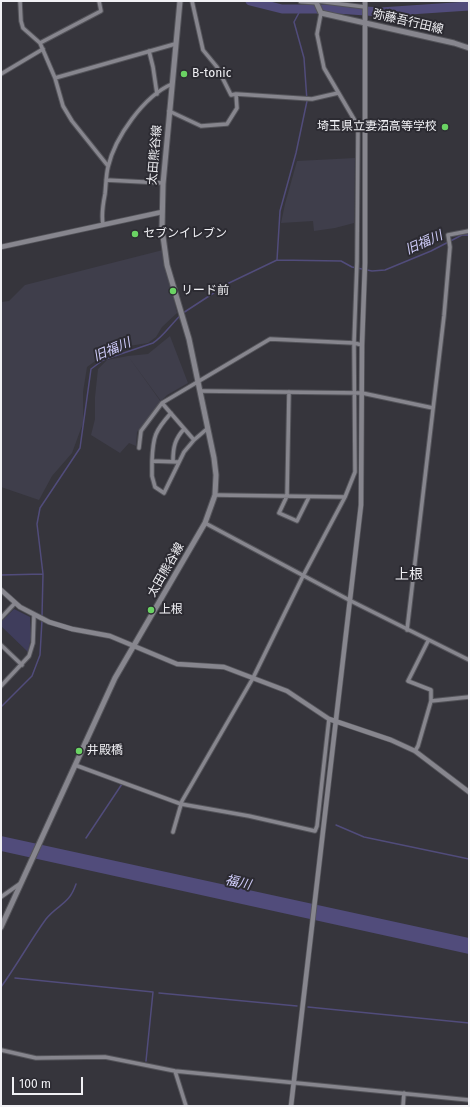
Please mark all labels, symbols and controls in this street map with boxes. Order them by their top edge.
street label: 弥藤吾行田線 [371,7,445,37]
place label: B-tonic [192,67,231,81]
marker: B-tonic [179,69,189,79]
place label: 埼玉県立妻沼高等学校 [317,120,437,134]
marker: 埼玉県立妻沼高等学校 [440,122,450,132]
street label: 太田熊谷線 [145,124,165,186]
place label: セブンイレブン [143,227,227,241]
water label: 旧福川 [403,228,445,258]
marker: セブンイレブン [130,229,140,239]
place label: リード前 [181,284,229,298]
marker: リード前 [168,286,178,296]
water label: 旧福川 [91,335,133,365]
street label: 太田熊谷線 [145,540,187,600]
district label: 上根 [395,567,423,583]
place label: 上根 [159,603,183,617]
marker: 上根 [146,605,156,615]
place label: 井殿橋 [87,744,123,758]
marker: 井殿橋 [74,746,84,756]
water label: 福川 [224,873,252,893]
scale bar [14,1069,85,1095]
text: 100 m [19,1077,51,1091]

